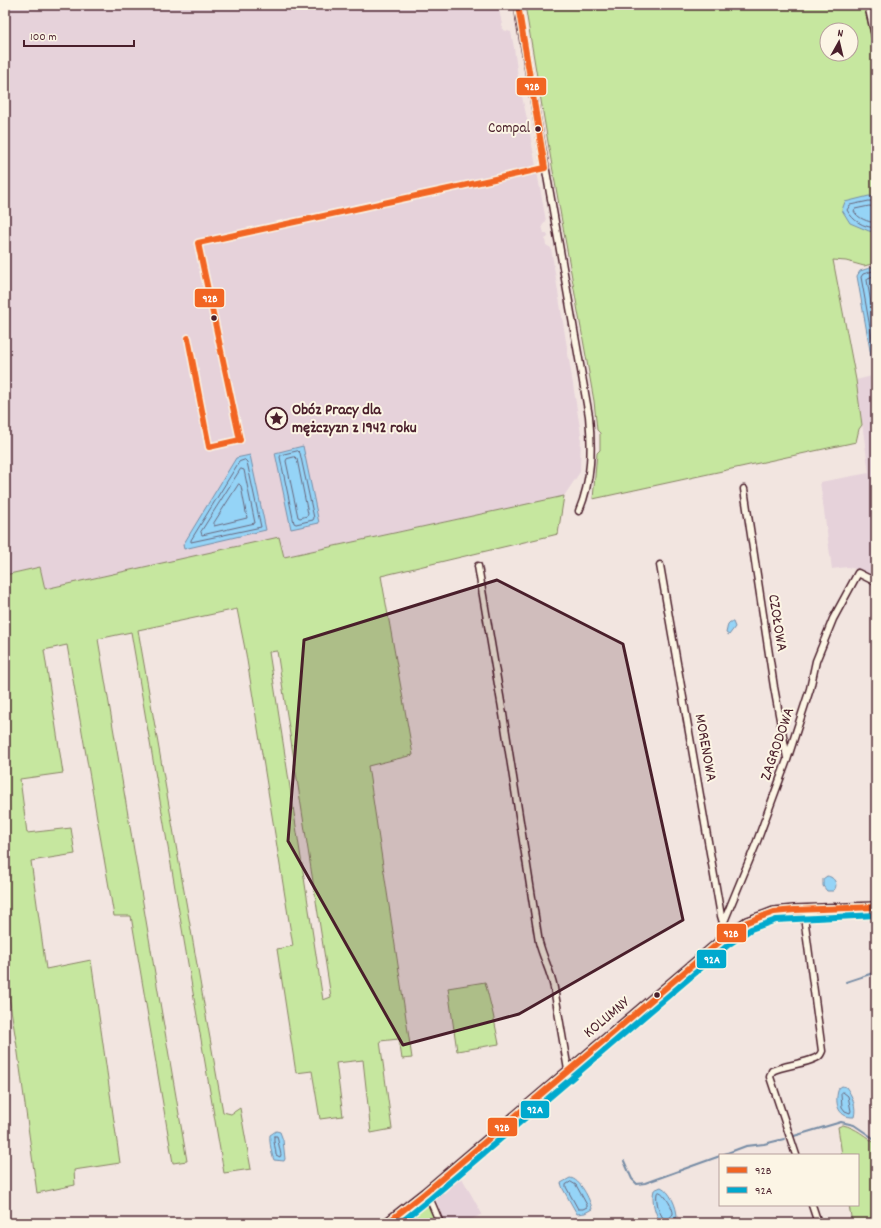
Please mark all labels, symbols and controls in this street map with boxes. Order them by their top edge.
scale bar [24,22,134,48]
north arrow [819,22,859,62]
text: N [836,26,844,42]
text: 100 m [30,29,57,46]
line badge: 92B [516,77,547,96]
text: 92B [524,80,540,96]
place label: Compal [488,118,530,140]
marker: Compal [533,124,543,134]
line badge: 92B [194,288,225,308]
text: 92B [202,292,218,308]
unlabelled marker [209,313,219,323]
place label: Obóz Pracy dla mężczyzn z 1942 roku [292,399,417,440]
place icon: Obóz Pracy dla mężczyzn z 1942 roku [264,406,290,432]
street label: CZOŁOWA [761,593,793,654]
street label: ZAGRODOWA [755,704,801,784]
street label: MORENOWA [688,712,722,784]
line badge: 92B [716,923,747,943]
text: 92B [723,927,739,943]
line badge: 92A [696,949,727,969]
text: 92A [704,953,720,969]
unlabelled marker [652,990,662,1000]
street label: KOLUMNY [579,991,636,1044]
line badge: 92A [520,1100,550,1119]
text: 92A [527,1103,543,1119]
line badge: 92B [487,1117,518,1137]
text: 92B [494,1121,510,1137]
legend [719,1154,859,1206]
text: 92B [755,1163,772,1180]
text: 92A [755,1183,773,1200]

